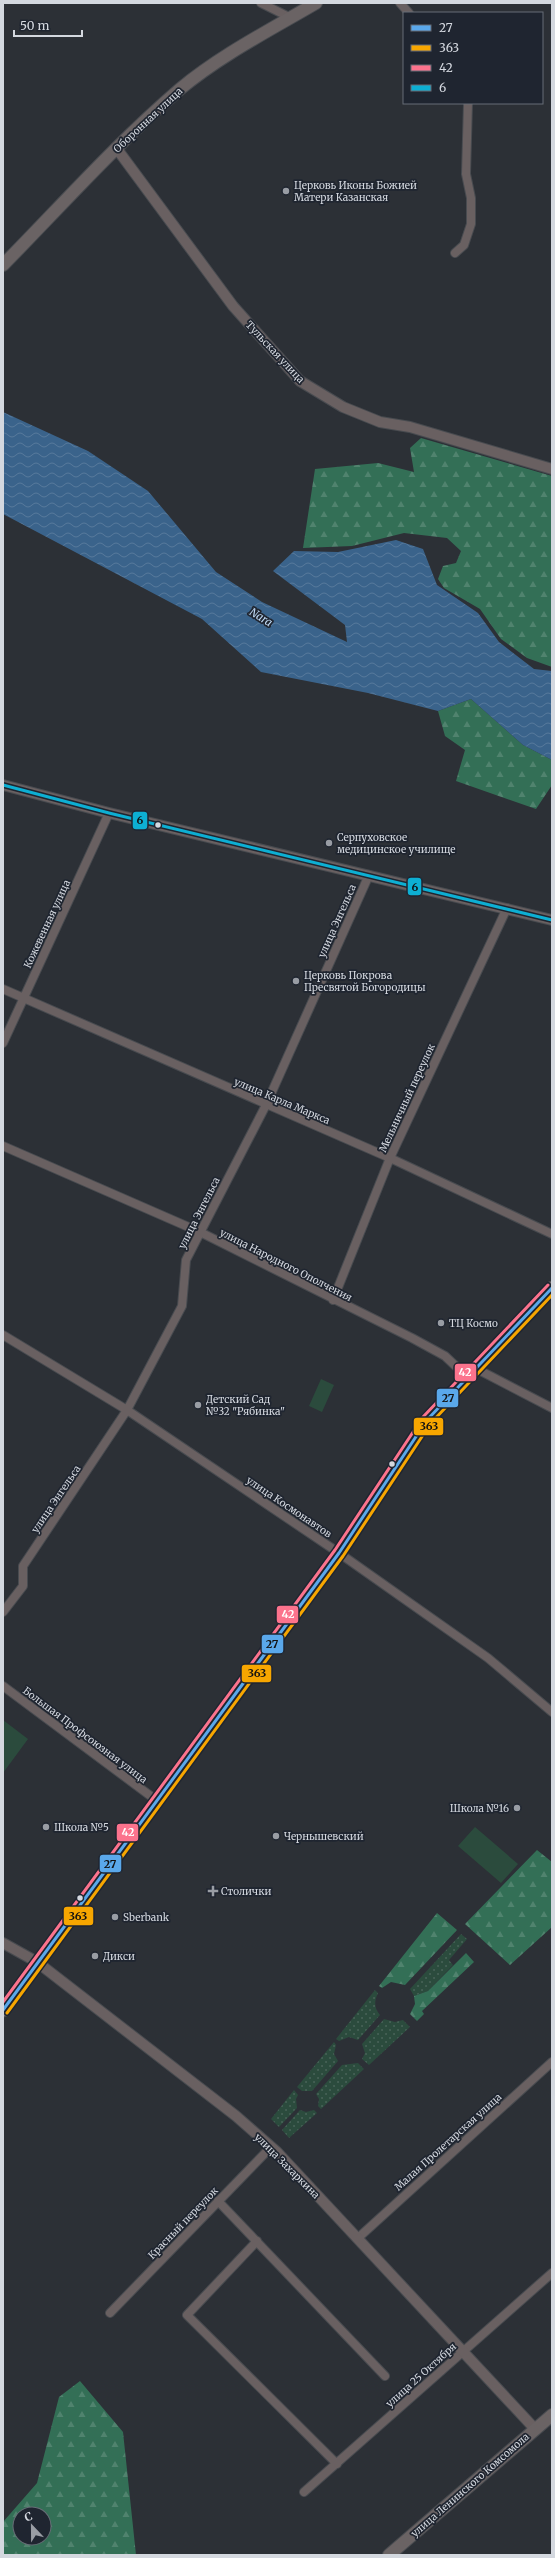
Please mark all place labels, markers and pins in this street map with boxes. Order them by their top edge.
place label: Церковь Иконы Божией Матери Казанская [294,179,417,204]
marker: Церковь Иконы Божией Матери Казанская [281,186,291,196]
unlabelled marker [153,820,163,830]
place label: Серпуховское медицинское училище [337,831,456,856]
marker: Серпуховское медицинское училище [324,838,334,848]
place label: Церковь Покрова Пресвятой Богородицы [304,969,426,994]
marker: Церковь Покрова Пресвятой Богородицы [291,976,301,986]
place label: ТЦ Космо [449,1317,498,1330]
marker: ТЦ Космо [436,1318,446,1328]
place label: Детский Сад №32 "Рябинка" [206,1393,285,1418]
marker: Детский Сад №32 "Рябинка" [193,1400,203,1410]
unlabelled marker [387,1459,397,1469]
place label: Школа №16 [450,1802,509,1815]
marker: Школа №16 [512,1803,522,1813]
place label: Школа №5 [54,1821,109,1834]
marker: Школа №5 [41,1822,51,1832]
place label: Чернышевский [284,1830,364,1843]
marker: Чернышевский [271,1831,281,1841]
place label: Столички [221,1885,272,1898]
marker: Столички [208,1886,218,1896]
unlabelled marker [75,1893,85,1903]
place label: Sberbank [123,1911,170,1924]
marker: Sberbank [110,1912,120,1922]
place label: Дикси [103,1950,135,1963]
marker: Дикси [90,1951,100,1961]

